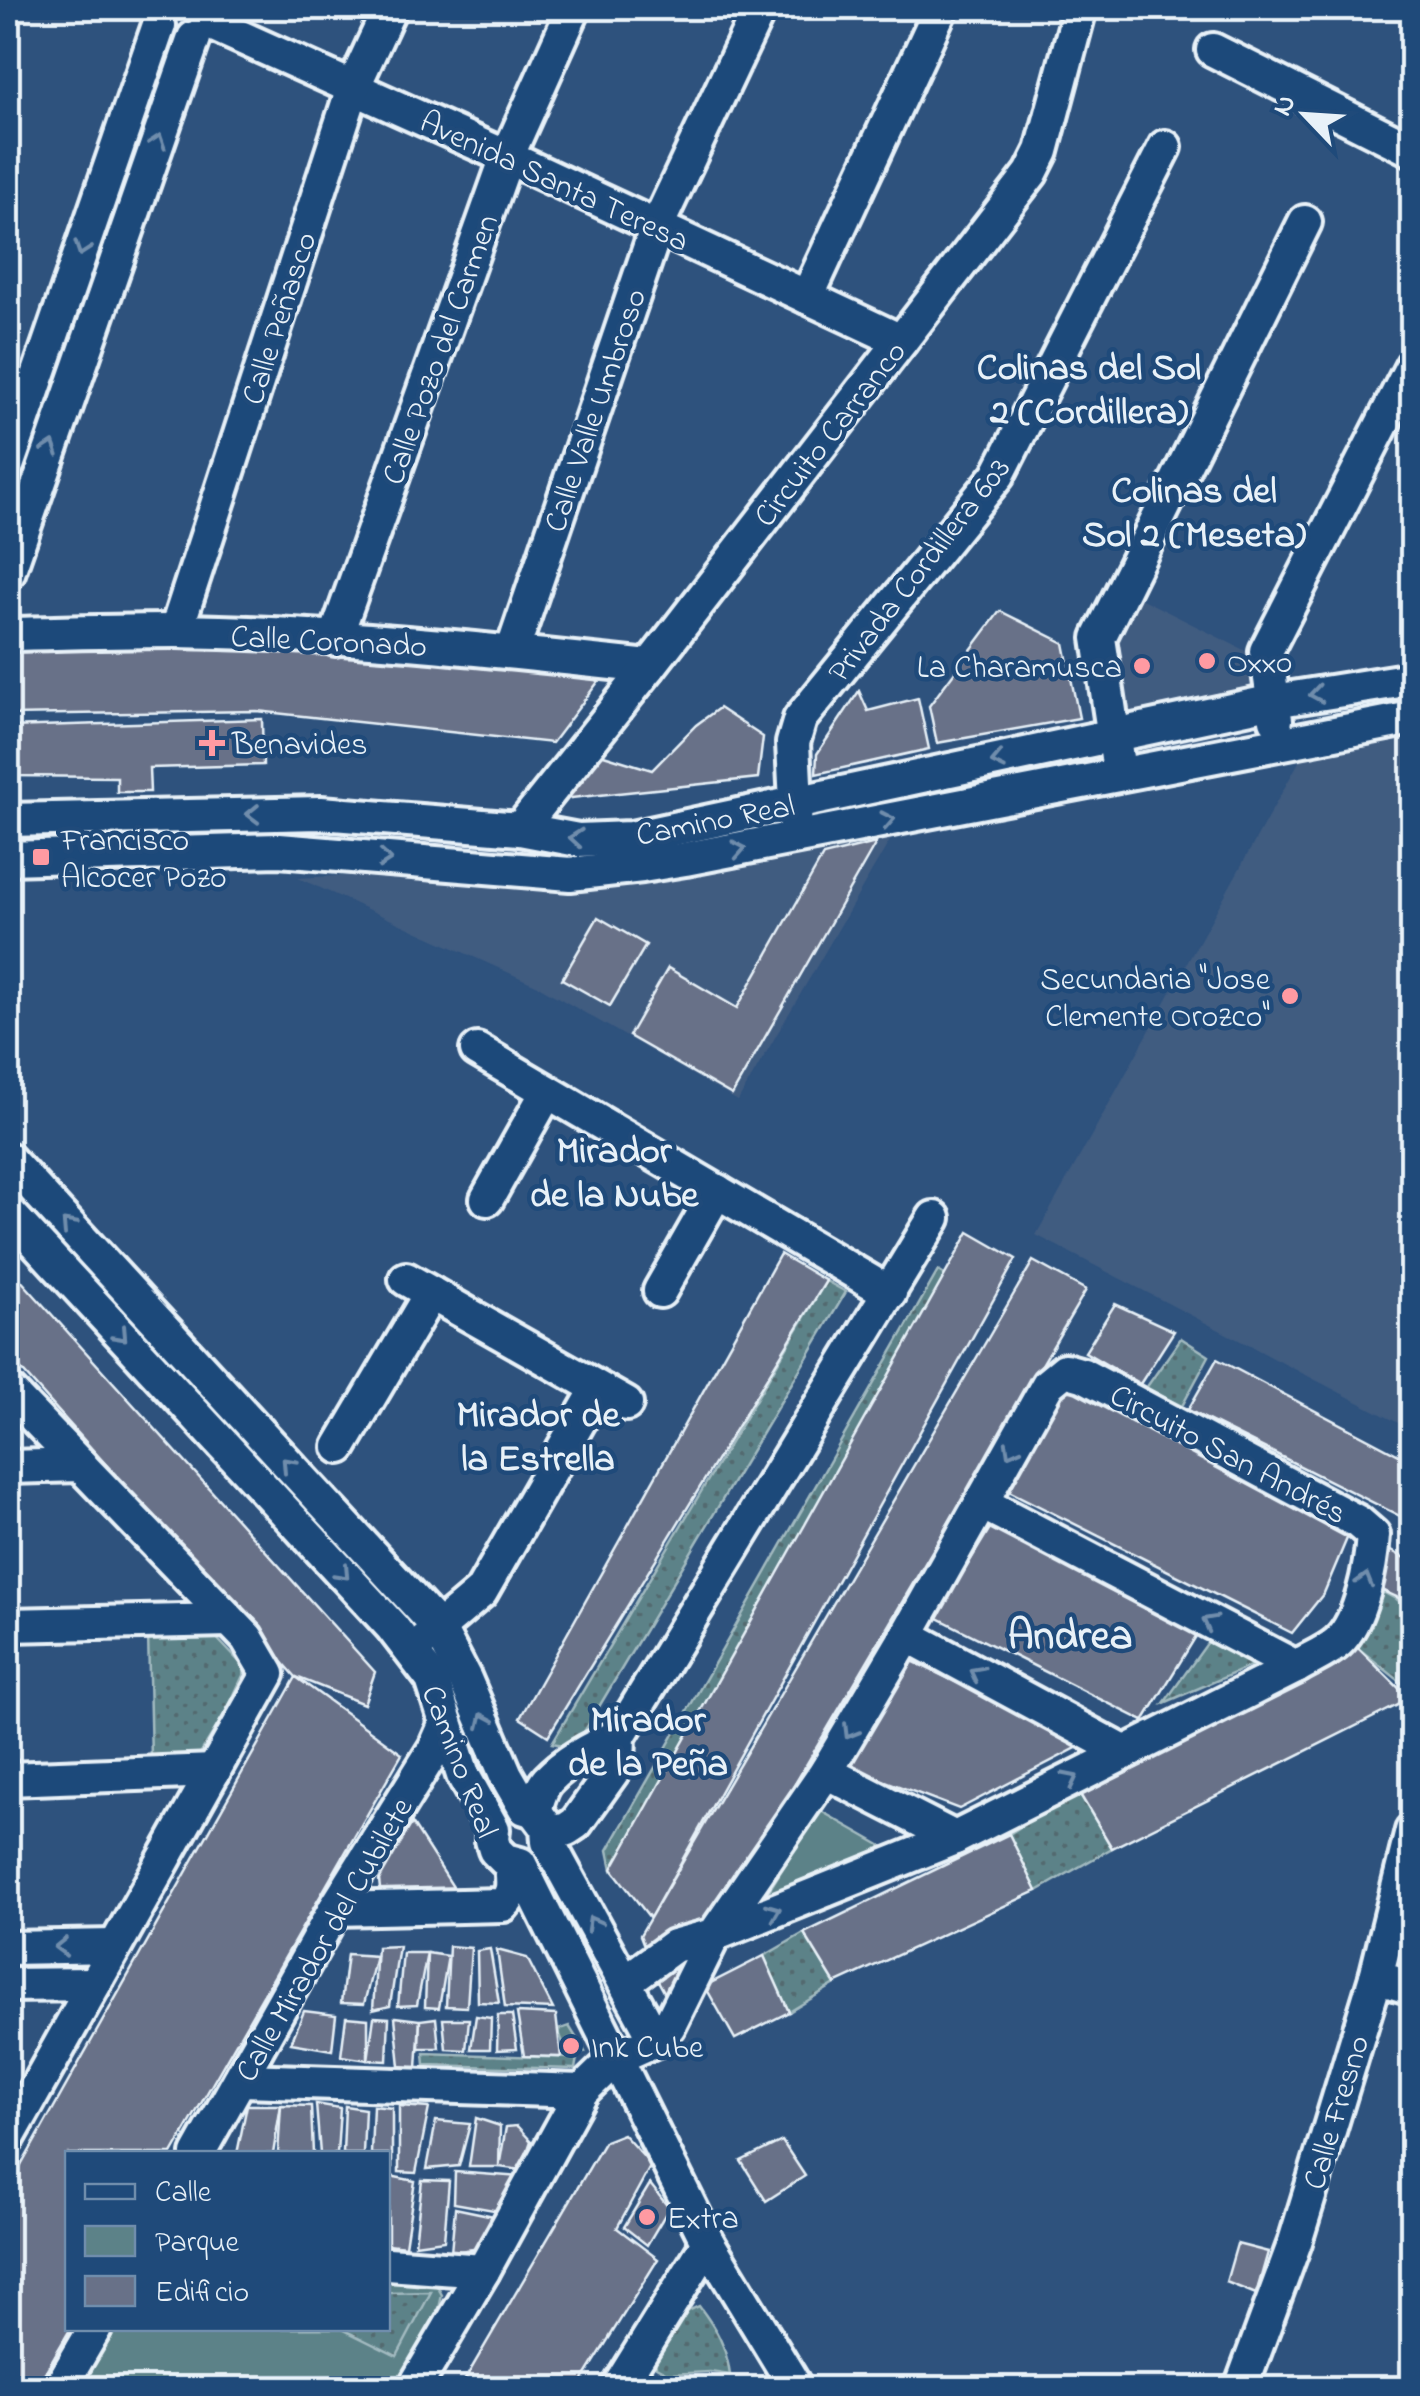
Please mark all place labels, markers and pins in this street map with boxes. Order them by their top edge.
place label: Oxxo [1227,641,1292,688]
place label: La Charamusca [917,646,1122,693]
marker: Oxxo [1196,650,1218,672]
marker: La Charamusca [1131,655,1153,677]
place label: Benavides [231,723,368,770]
marker: Benavides [201,732,223,754]
place label: Francisco Alcocer Pozo [60,819,227,903]
marker: Francisco Alcocer Pozo [30,846,52,868]
place label: Secundaria "Jose Clemente Orozco" [1040,958,1271,1042]
marker: Secundaria "Jose Clemente Orozco" [1279,985,1301,1007]
place label: Ink Cube [591,2026,704,2073]
marker: Ink Cube [560,2035,582,2057]
place label: Extra [667,2197,739,2244]
marker: Extra [636,2206,658,2228]

